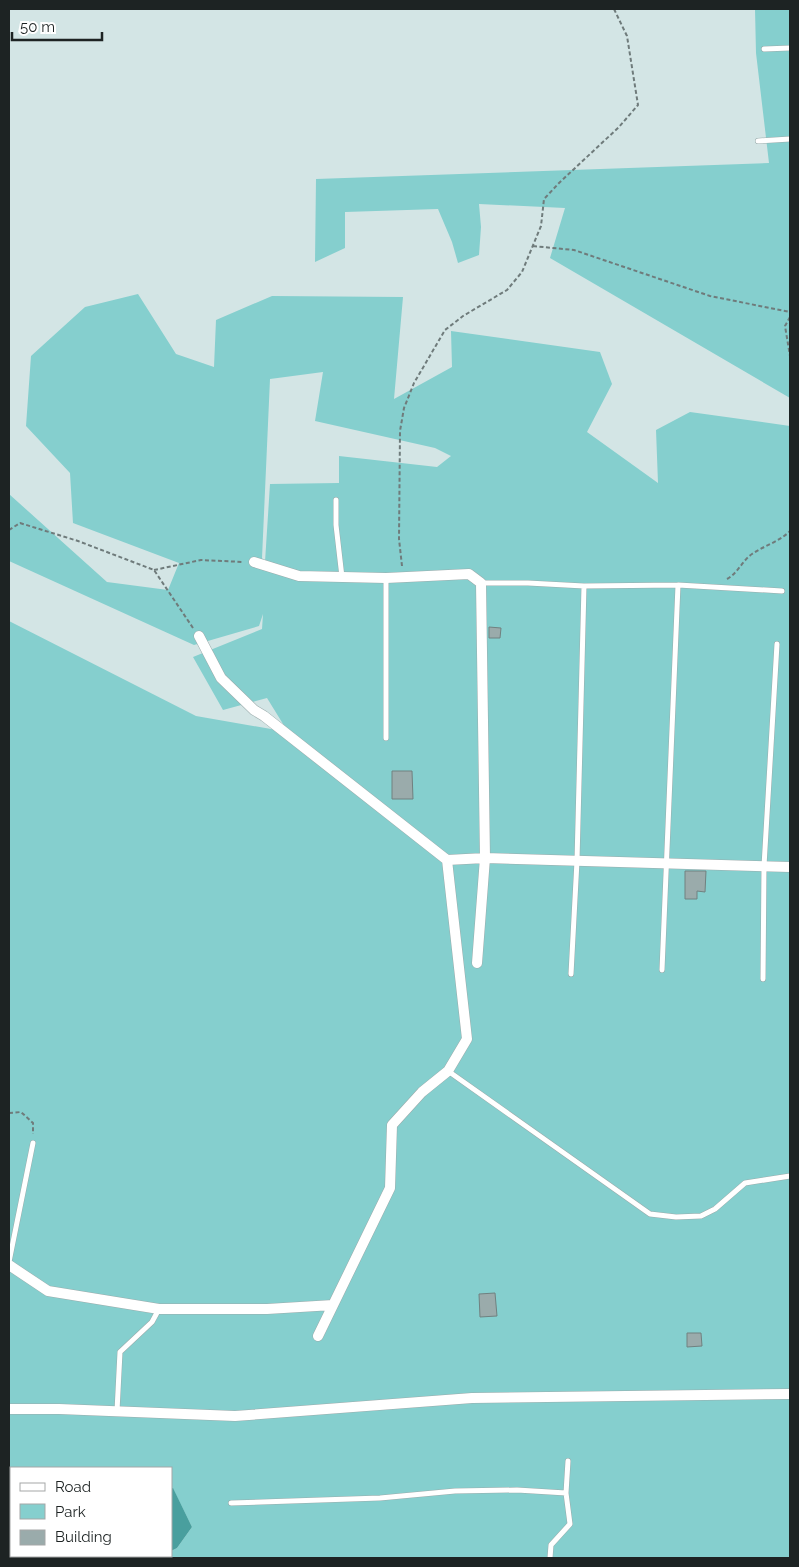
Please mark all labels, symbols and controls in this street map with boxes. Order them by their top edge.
scale bar [12,10,102,42]
text: 50 m [20,18,55,36]
legend [10,1467,172,1557]
text: Road [55,1478,91,1496]
text: Park [55,1503,86,1521]
text: Building [55,1528,112,1546]

